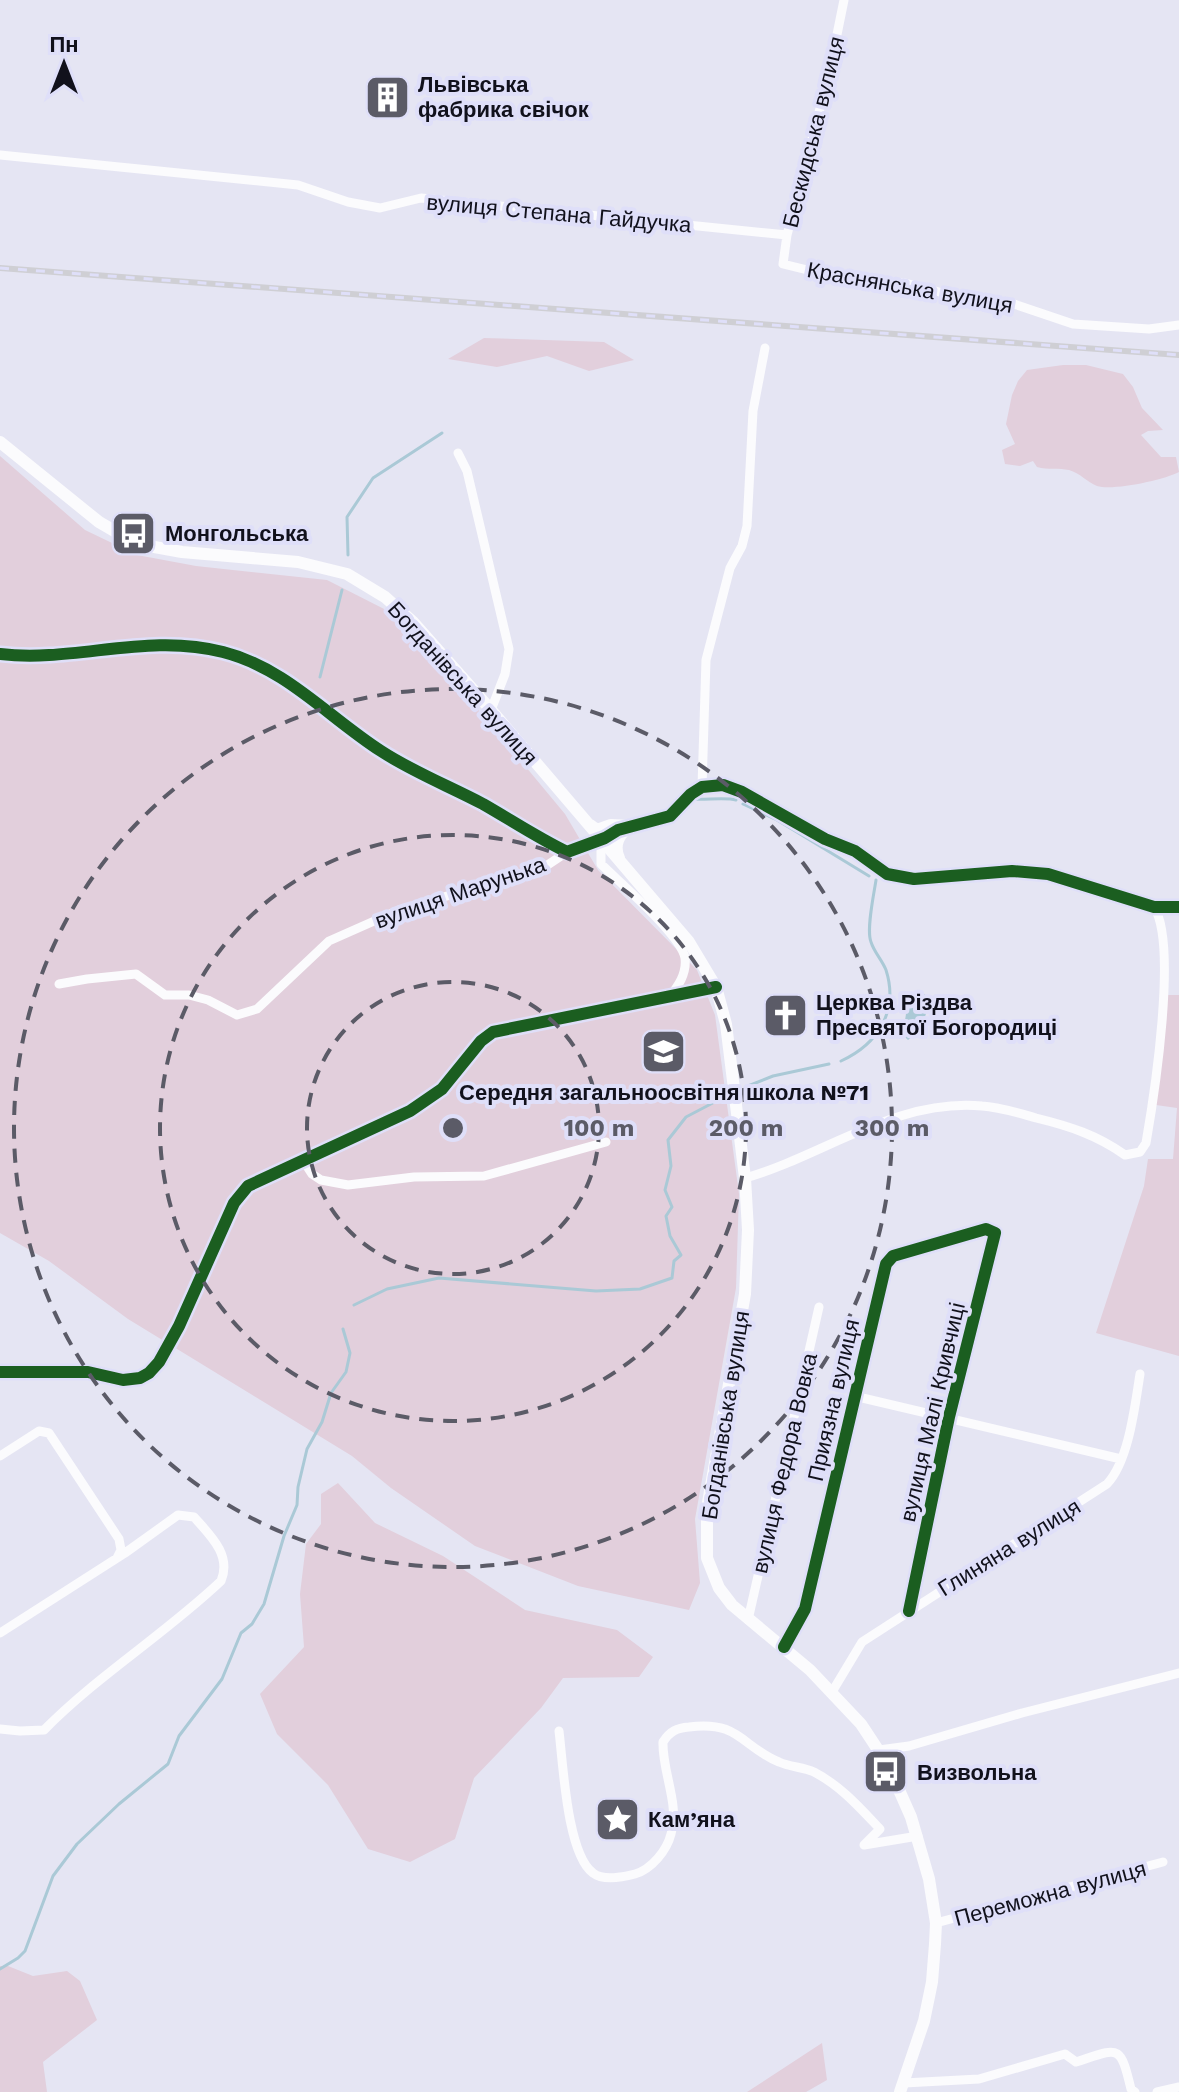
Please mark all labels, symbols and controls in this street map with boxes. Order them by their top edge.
north arrow [24,24,104,104]
text: Пн [49,32,79,57]
street label: Бескидська вулиця [778,34,849,230]
place label: Львівська фабрика свічок [418,72,590,122]
building icon: Львівська фабрика свічок [363,73,411,121]
street label: вулиця Степана Гайдучка [426,189,693,238]
street label: Краснянська вулиця [805,257,1015,318]
bus stop icon: Монгольська [110,509,158,557]
place label: Монгольська [165,521,309,546]
street label: Богданівська вулиця [383,597,542,770]
street label: вулиця Марунька [372,851,549,933]
place label: Церква Різдва Пресвятої Богородиці [816,990,1057,1040]
church icon: Церква Різдва Пресвятої Богородиці [761,991,809,1039]
school or university icon: Середня загальноосвітня школа №71 [640,1027,688,1075]
place label: Середня загальноосвітня школа №71 [459,1080,869,1105]
centre of rings [439,1114,467,1142]
text: 100 m [564,1114,634,1142]
text: 200 m [709,1114,783,1142]
text: 300 m [855,1114,929,1142]
street label: вулиця Малі Кривчиці [895,1300,970,1524]
street label: Богданівська вулиця [697,1309,754,1521]
street label: Приязна вулиця [803,1317,864,1484]
street label: вулиця Федора Вовка [747,1350,822,1576]
street label: Глиняна вулиця [933,1494,1085,1601]
bus stop icon: Визвольна [862,1748,910,1796]
place label: Визвольна [917,1760,1037,1785]
place icon: Кам’яна [593,1795,641,1843]
place label: Кам’яна [648,1807,736,1832]
street label: Переможна вулиця [951,1856,1149,1931]

